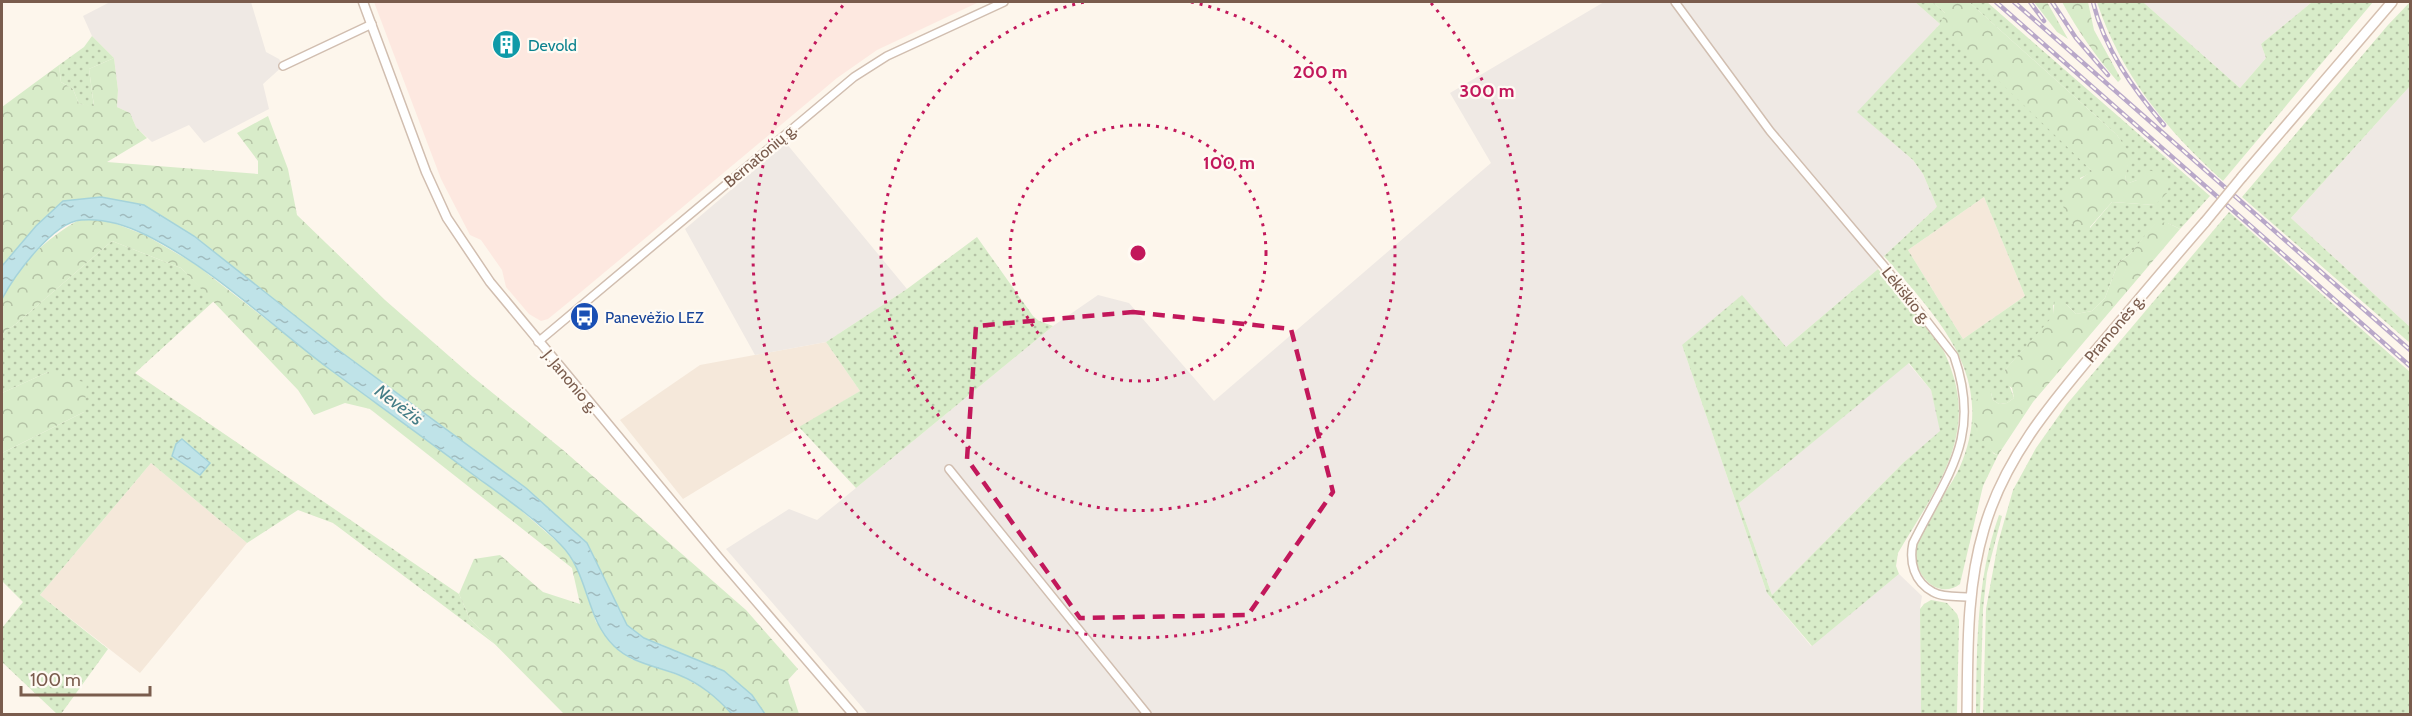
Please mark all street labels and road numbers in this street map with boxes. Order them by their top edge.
street label: Bernatonių g. [720,119,801,191]
street label: Lėkiškio g. [1878,263,1935,328]
street label: Pramonės g. [2080,290,2148,366]
street label: J. Janonio g. [538,345,602,417]

